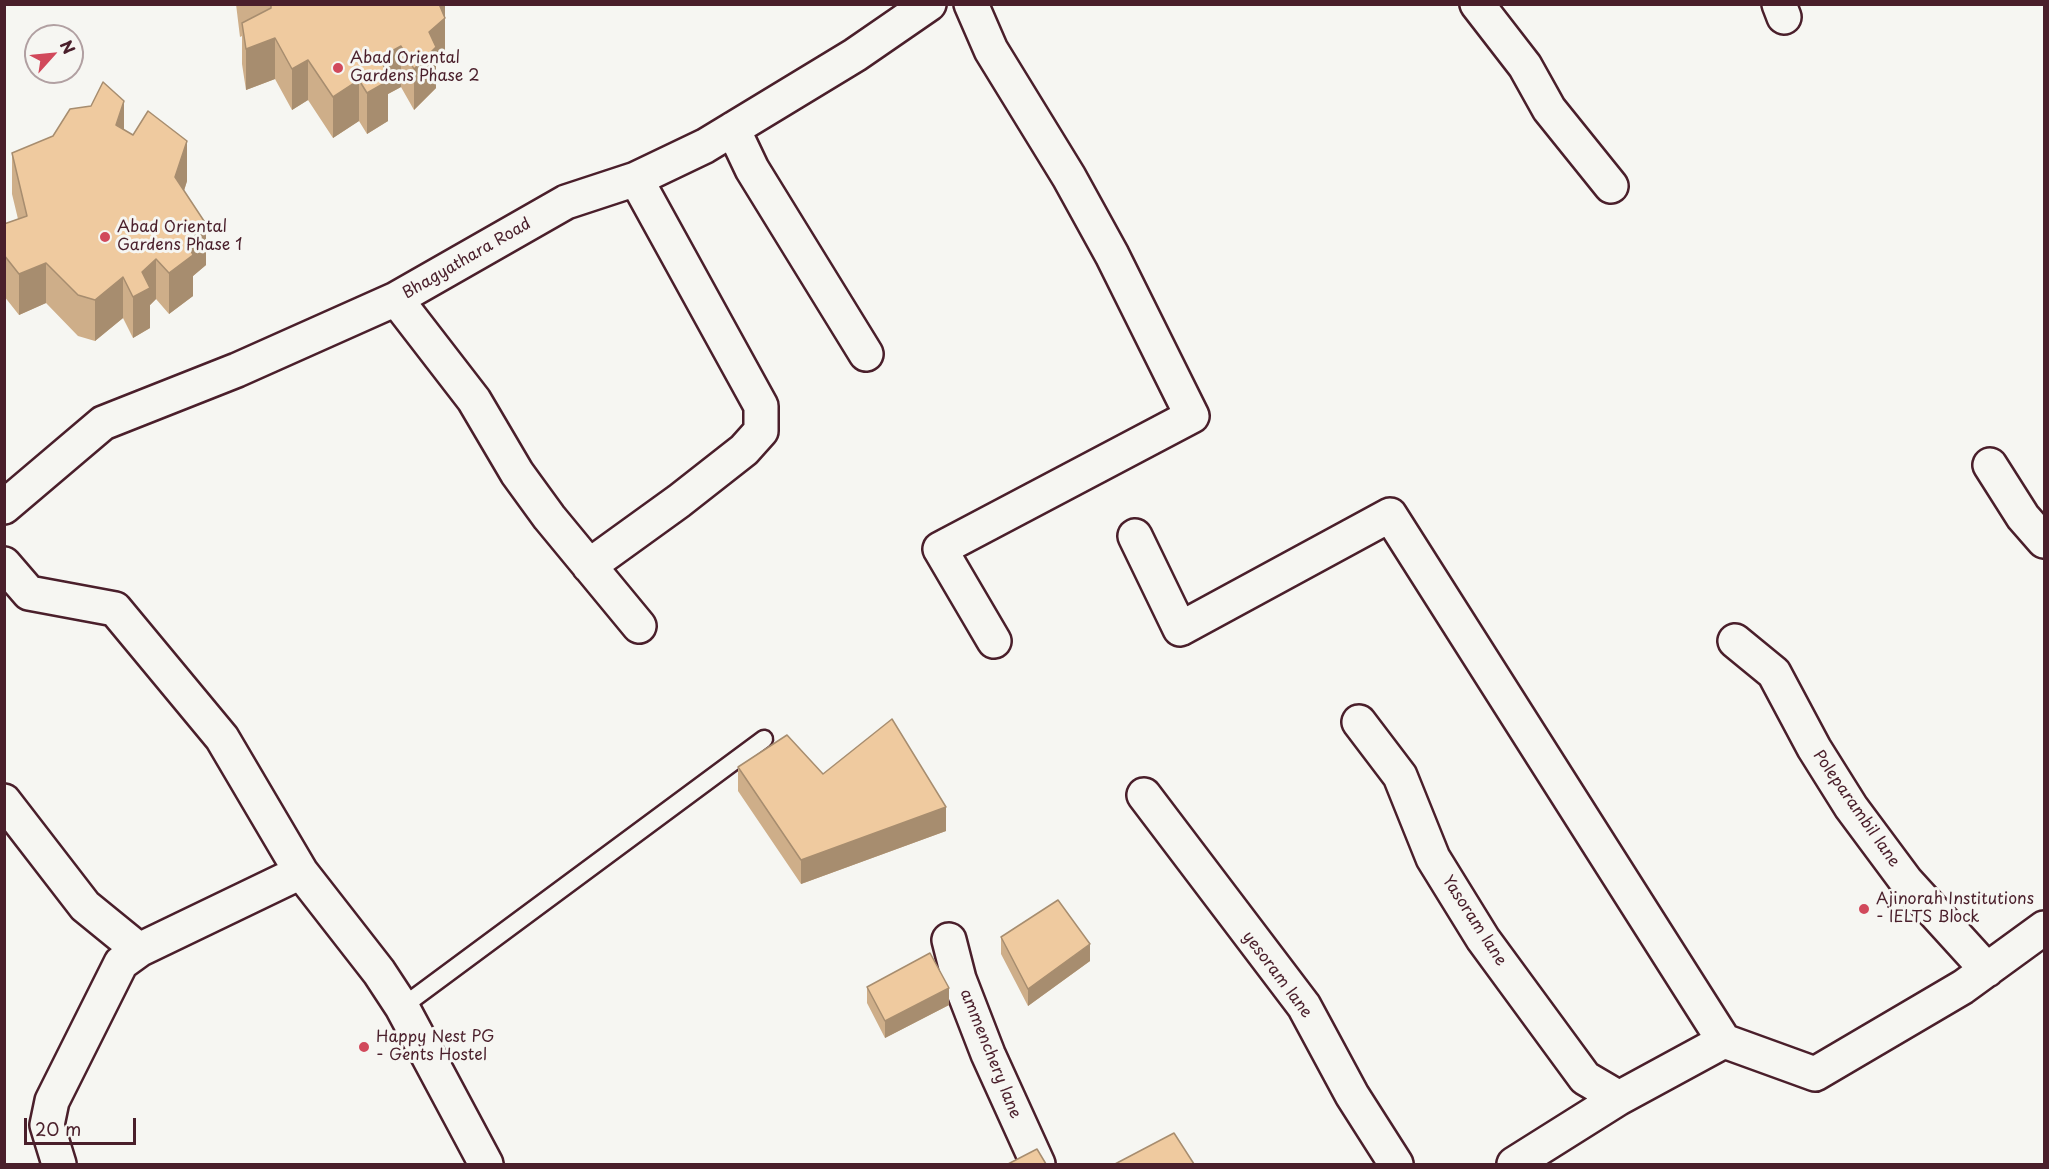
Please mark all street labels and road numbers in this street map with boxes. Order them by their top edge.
street label: Bhagyathara Road [400,215,534,303]
street label: Poleparambil lane [1808,747,1904,871]
street label: Yasoram lane [1438,872,1510,970]
street label: yesoram lane [1238,928,1316,1022]
street label: ammenchery lane [955,986,1025,1122]

